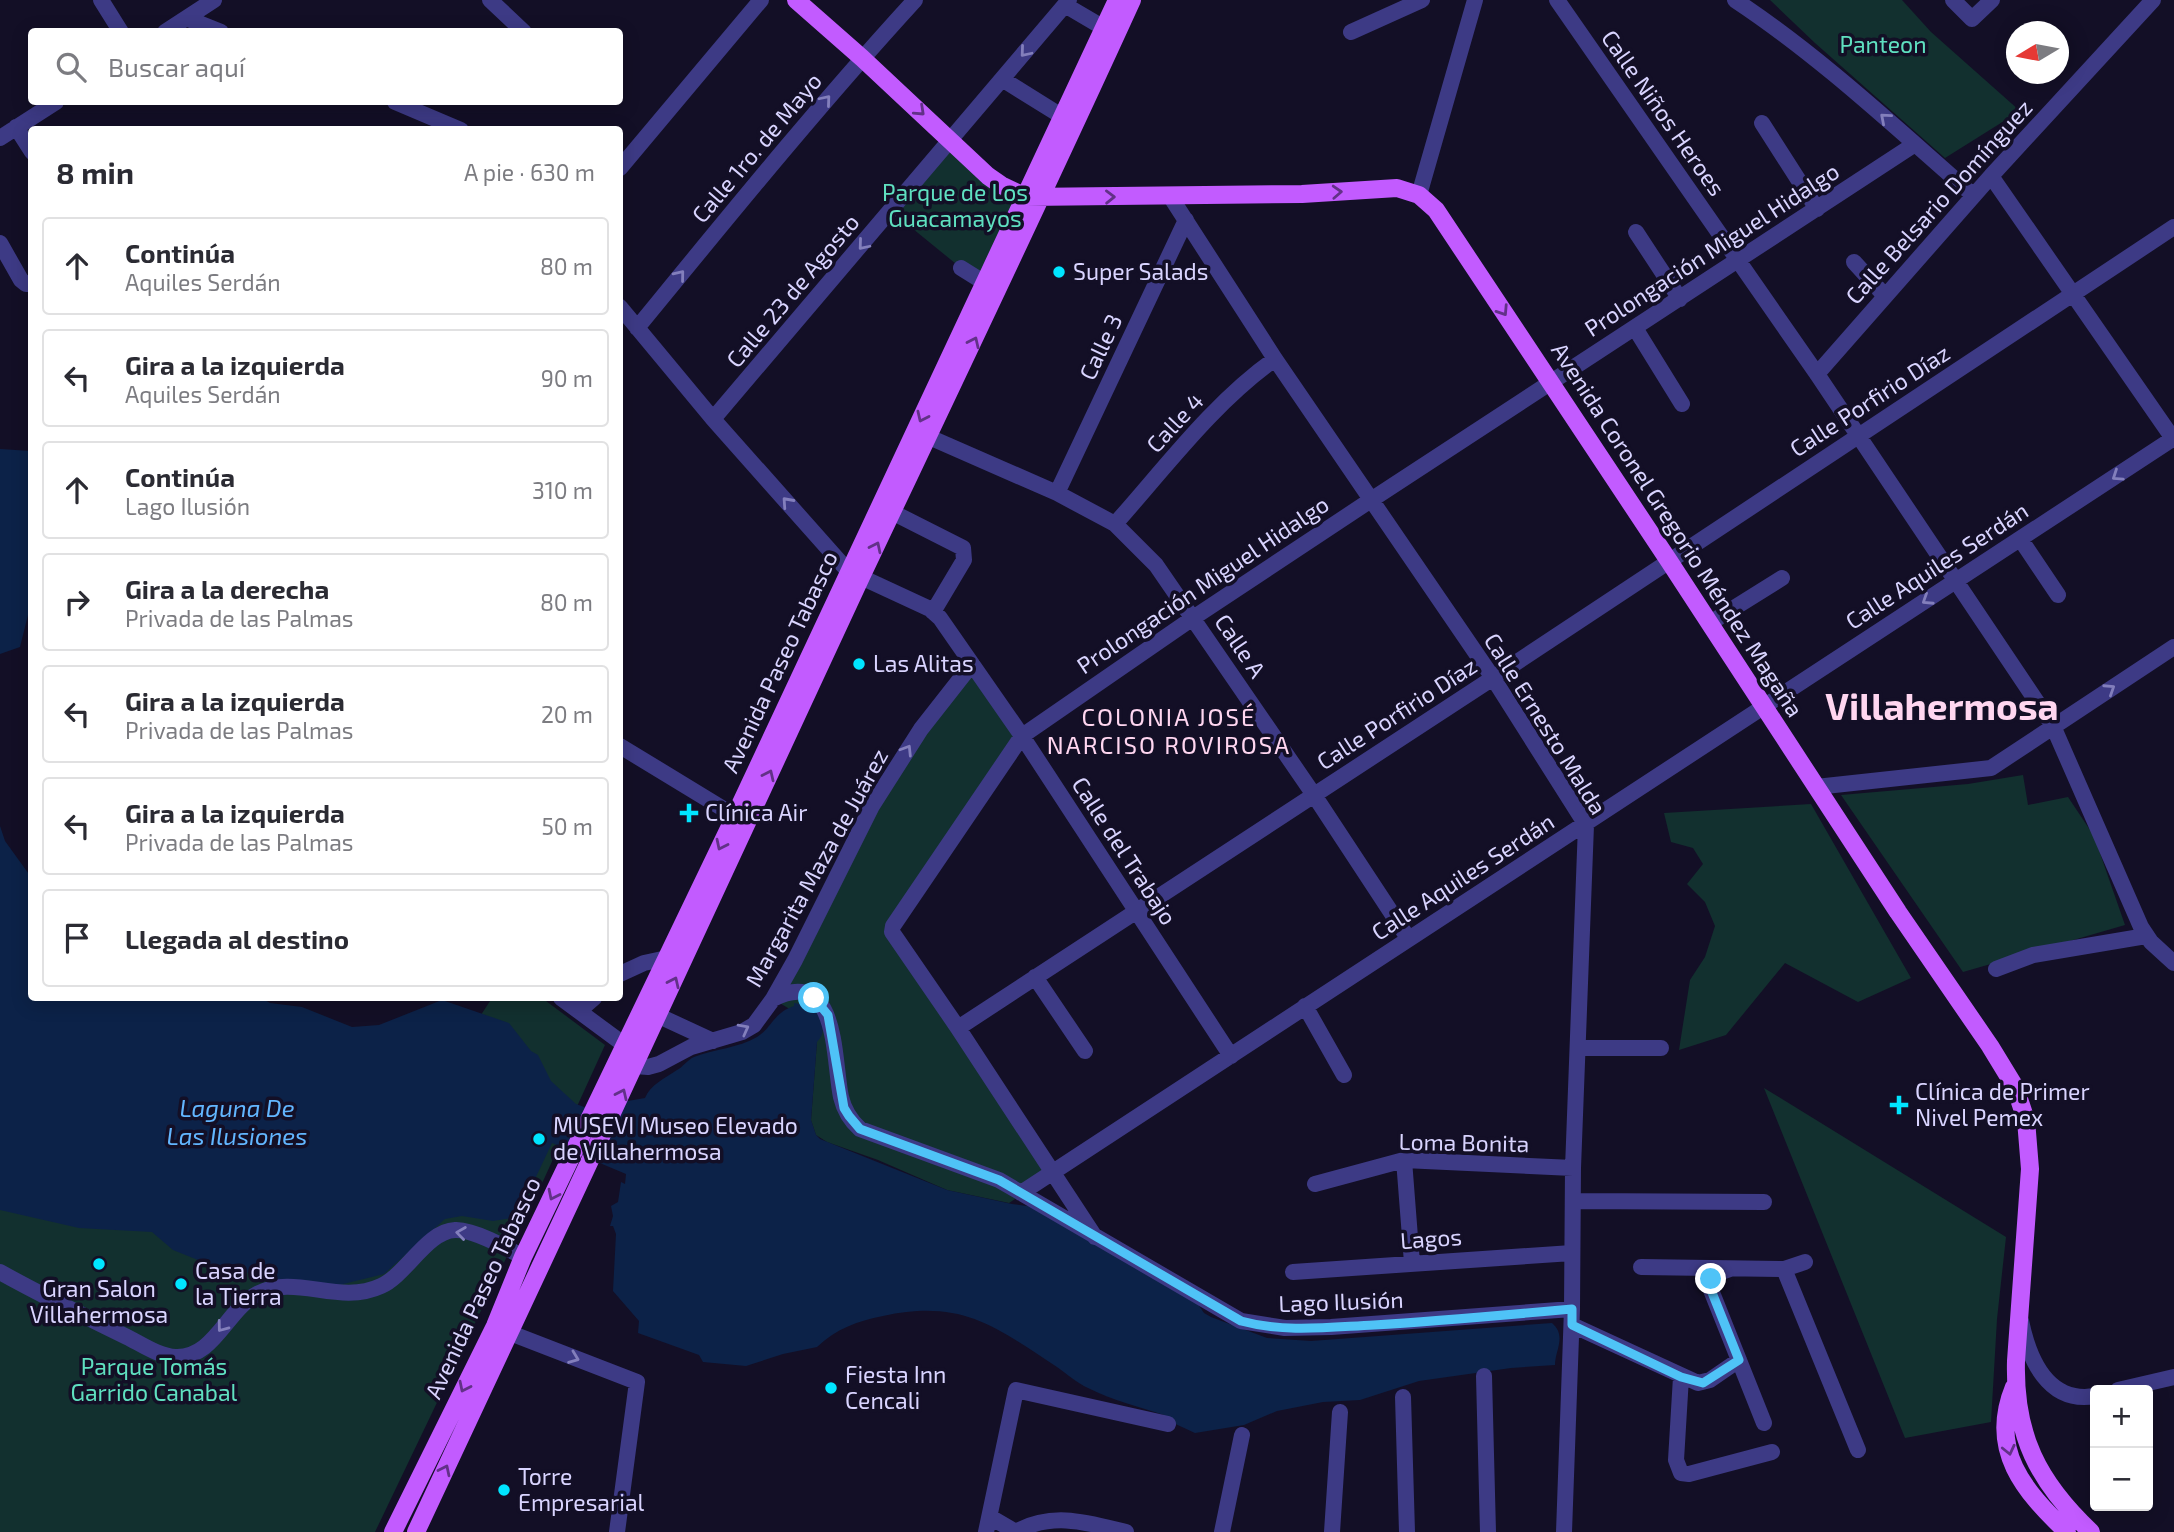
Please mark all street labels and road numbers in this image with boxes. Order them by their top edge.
street label: Calle Niños Heroes [1596,24,1731,201]
street label: Calle 1ro. de Mayo [685,67,827,228]
street label: Calle Belsario Domínguez [1839,93,2037,309]
street label: Prolongación Miguel Hidalgo [1579,156,1844,342]
street label: Calle 23 de Agosto [720,208,864,373]
street label: Calle 3 [1073,309,1128,384]
street label: Avenida Coronel Gregorio Méndez Magaña [1546,337,1810,722]
street label: Calle Porfirio Díaz [1784,338,1955,462]
street label: Calle 4 [1140,387,1209,458]
street label: Prolongación Miguel Hidalgo [1071,489,1334,679]
street label: Calle Aquiles Serdán [1840,496,2033,635]
street label: Avenida Paseo Tabasco [715,546,843,777]
street label: Calle A [1209,608,1273,683]
street label: Calle Ernesto Malda [1479,628,1613,819]
street label: Calle Porfirio Díaz [1311,651,1482,775]
street label: Margarita Maza de Juárez [739,744,893,991]
street label: Calle del Trabajo [1067,771,1183,930]
street label: Calle Aquiles Serdán [1366,807,1559,946]
street label: Loma Bonita [1399,1127,1530,1157]
street label: Avenida Paseo Tabasco [418,1172,546,1403]
street label: Lagos [1399,1222,1463,1254]
street label: Lago Ilusión [1278,1285,1404,1317]

